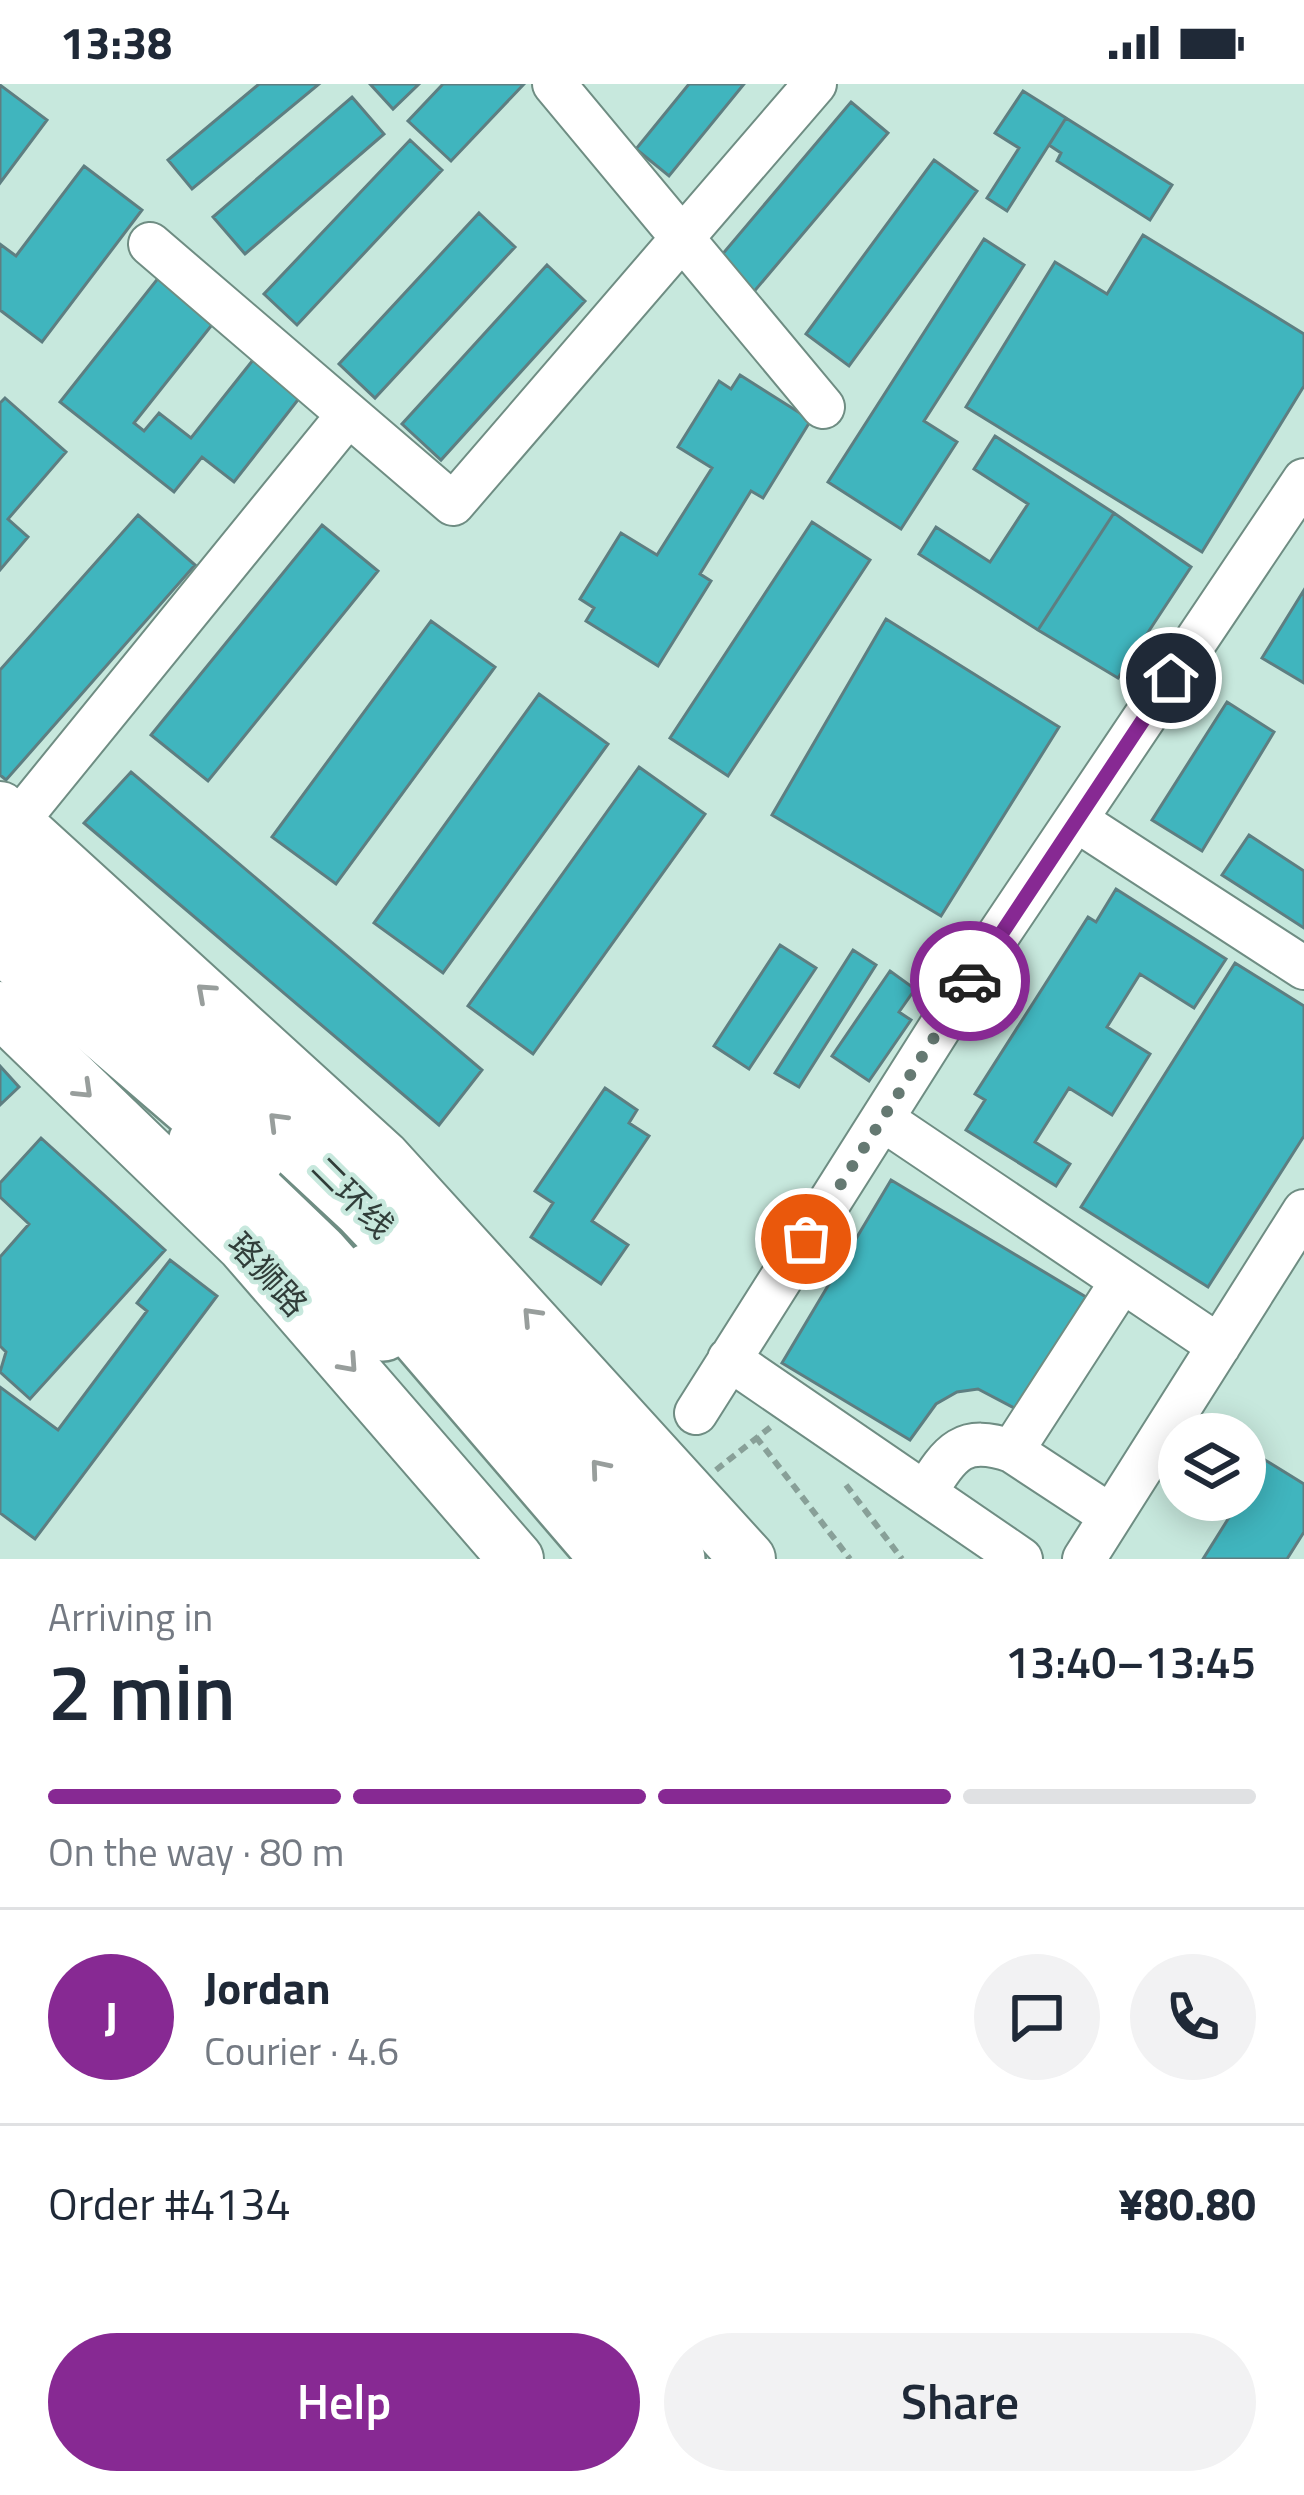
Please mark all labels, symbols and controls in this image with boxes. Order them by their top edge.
text: 13:38 [60,8,172,76]
pin [1120,627,1222,729]
icon: home [1138,645,1204,711]
courier [910,921,1030,1041]
icon: car [937,948,1003,1014]
one-way arrow [198,985,219,1006]
one-way arrow [70,1076,92,1098]
one-way arrow [269,1113,291,1135]
street label: 二环线 [300,1144,406,1250]
pin [755,1188,857,1290]
icon: bag [773,1206,839,1272]
street label: 珞狮路 [216,1220,320,1328]
one-way arrow [524,1308,546,1329]
one-way arrow [335,1351,356,1372]
map controls [1158,1413,1266,1521]
button: layers [1158,1413,1266,1521]
one-way arrow [592,1460,614,1482]
text: Arriving in [48,1587,213,1646]
text: 13:40–13:45 [1005,1627,1256,1695]
text: 2 min [48,1632,236,1750]
text: On the way · 80 m [48,1822,344,1881]
text: Jordan [204,1953,331,2021]
button: chat [974,1954,1100,2080]
button: phone [1130,1954,1256,2080]
text: J [104,1983,118,2051]
text: Courier · 4.6 [204,2021,399,2080]
text: Order #4134 [48,2169,291,2237]
text: ¥80.80 [1118,2169,1256,2237]
button: Help [48,2333,640,2471]
button: Share [664,2333,1256,2471]

